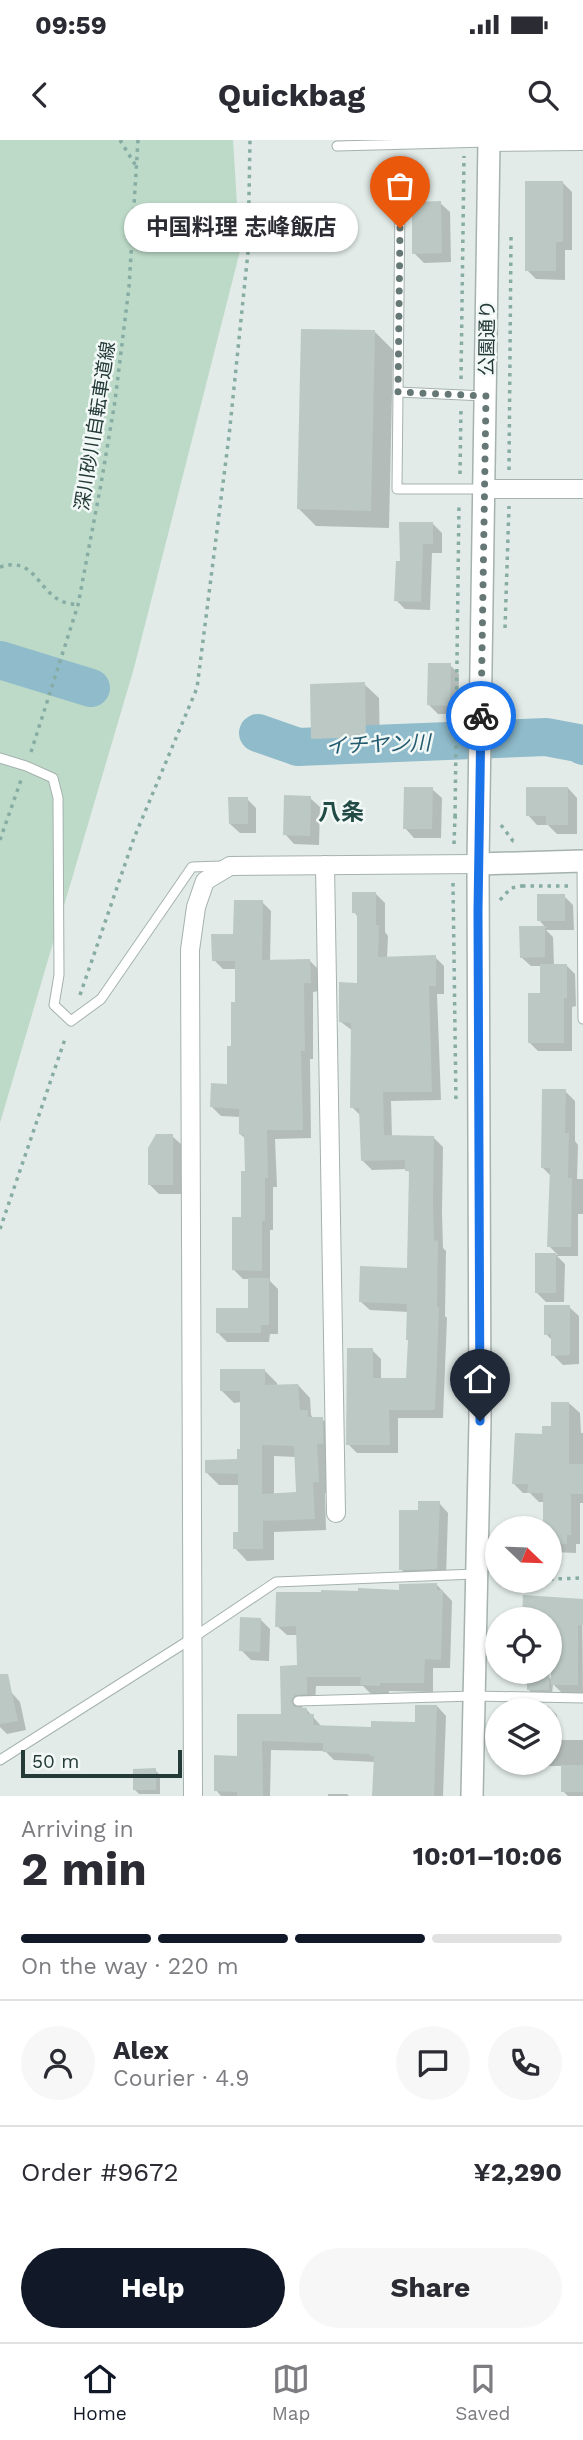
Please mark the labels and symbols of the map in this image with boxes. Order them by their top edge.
pin [370,156,430,228]
callout: 中国料理 志峰飯店 [124,204,358,252]
street label: 公園通り [475,300,499,376]
street label: 深川砂川自転車道線 [70,340,120,512]
courier [446,681,516,751]
water label: イチヤン川 [325,730,433,758]
district label: 八条 [318,799,364,826]
pin [450,1349,510,1421]
north arrow [485,1516,562,1592]
scale bar [21,1747,182,1779]

